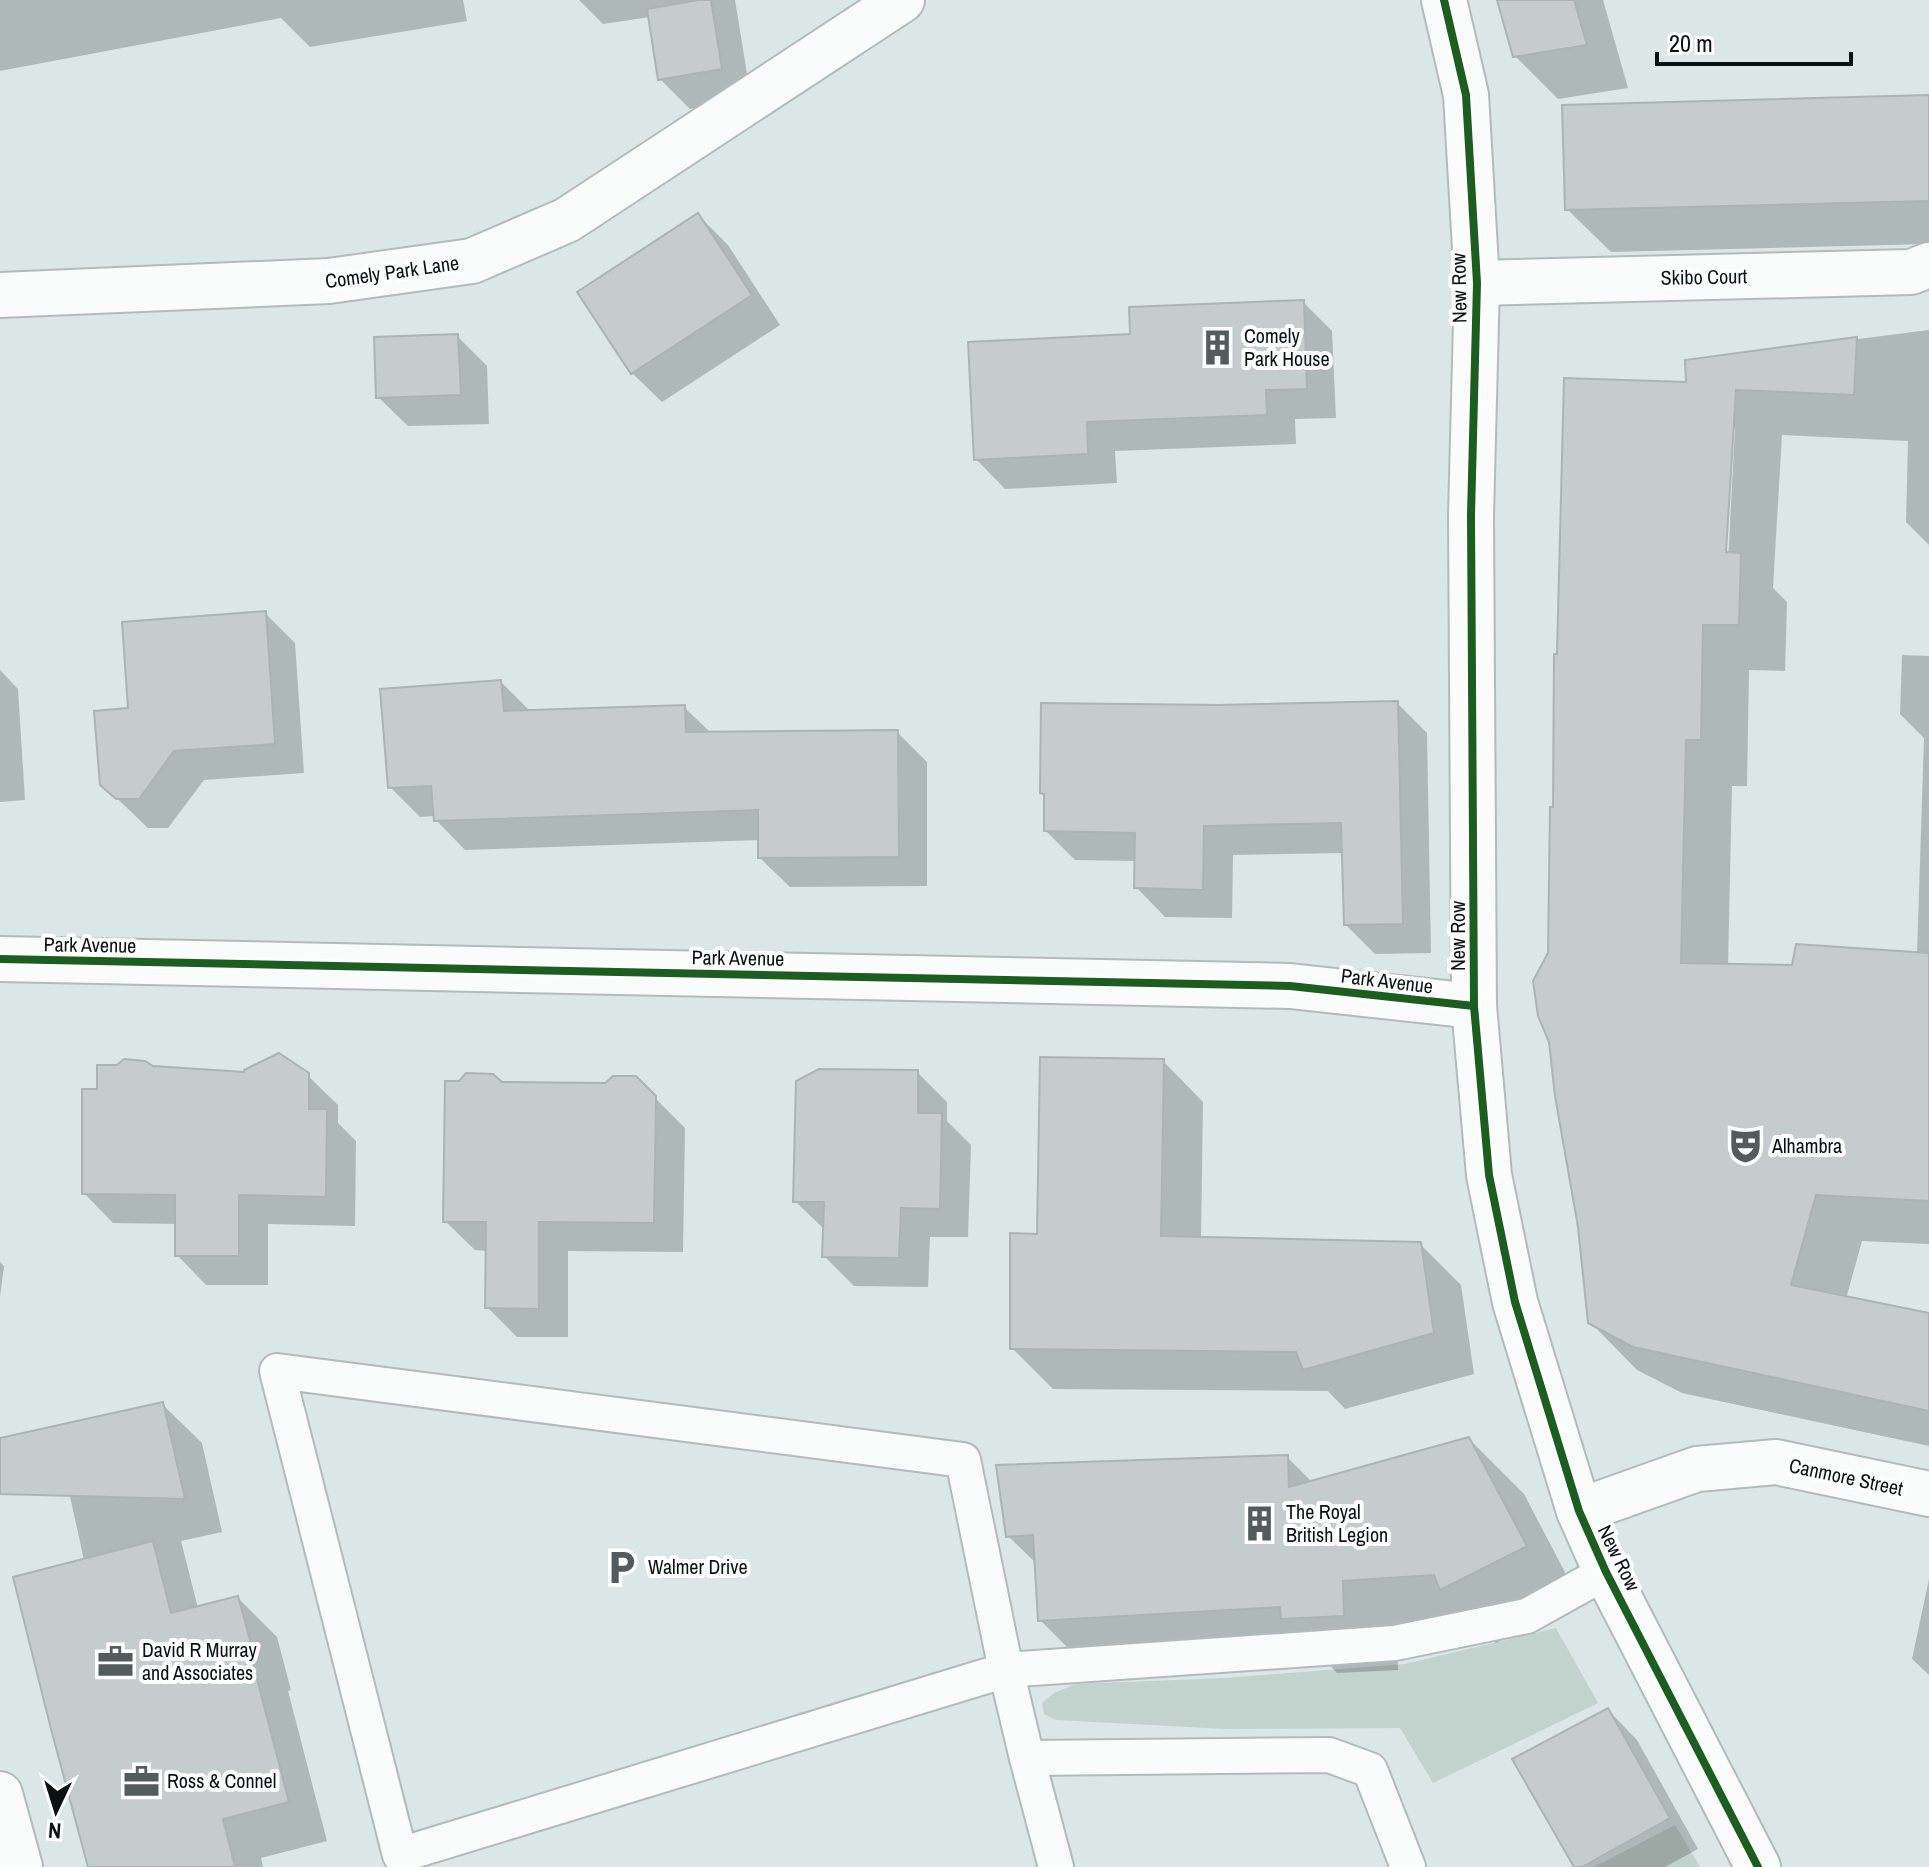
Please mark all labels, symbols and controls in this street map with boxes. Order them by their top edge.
scale bar [1657,16,1851,66]
text: 20 m [1669,27,1713,59]
street label: Comely Park Lane [323,249,461,294]
street label: New Row [1444,253,1473,323]
street label: Skibo Court [1660,262,1748,291]
place label: Comely Park House [1244,322,1330,372]
building icon: Comely Park House [1199,329,1237,367]
street label: New Row [1444,901,1471,971]
street label: Park Avenue [43,930,137,959]
street label: Park Avenue [691,943,785,972]
street label: Park Avenue [1339,961,1435,1000]
theatre icon: Alhambra [1727,1127,1765,1165]
place label: Alhambra [1771,1132,1842,1159]
street label: Canmore Street [1787,1451,1906,1502]
place label: The Royal British Legion [1286,1498,1388,1548]
building icon: The Royal British Legion [1241,1505,1279,1543]
street label: New Row [1592,1520,1647,1595]
parking icon: Walmer Drive [603,1548,641,1586]
place label: Walmer Drive [648,1553,748,1580]
place label: David R Murray and Associates [142,1636,258,1686]
office icon: David R Murray and Associates [97,1643,135,1681]
office icon: Ross & Connel [122,1762,160,1800]
place label: Ross & Connel [167,1767,276,1794]
north arrow [16,1771,96,1851]
text: N [47,1816,62,1846]

